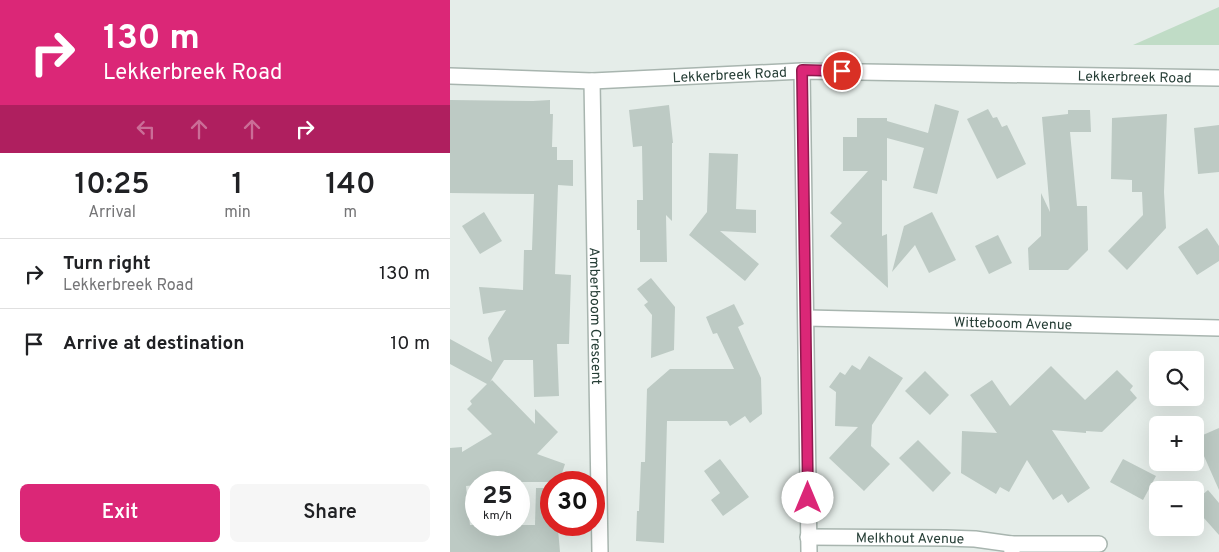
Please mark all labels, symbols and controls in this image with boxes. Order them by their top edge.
text: 130 m [103,17,200,61]
icon: right [20,20,85,85]
pin [821,50,863,92]
icon: arrive [828,57,856,85]
text: Lekkerbreek Road [103,60,282,87]
street label: Lekkerbreek Road [672,65,787,87]
street label: Lekkerbreek Road [1077,69,1192,88]
icon: left [132,115,160,143]
icon: ahead [185,115,213,143]
icon: ahead [238,115,266,143]
icon: right [291,115,319,143]
text: 10:25 [74,167,150,204]
text: 1 [232,167,243,204]
text: 140 [325,167,375,204]
text: Arrival [88,203,136,223]
text: min [224,203,251,223]
text: m [344,203,357,223]
street label: Amberboom Crescent [585,247,604,385]
text: Turn right [63,252,151,276]
icon: right [20,260,48,288]
text: 130 m [379,262,430,286]
text: Lekkerbreek Road [63,276,194,296]
street label: Witteboom Avenue [953,315,1072,334]
icon: arrive [20,330,48,358]
text: Arrive at destination [63,332,244,356]
text: 10 m [390,332,430,356]
map controls [1149,351,1204,536]
button: search [1149,351,1204,406]
button: + [1149,416,1204,471]
speed limit sign: 30 [540,471,605,536]
position arrow [781,471,833,523]
text: 25 [482,481,513,513]
button: − [1149,481,1204,536]
button: Exit [20,484,220,542]
button: Share [230,484,430,542]
text: km/h [483,508,512,524]
street label: Melkhout Avenue [856,530,965,549]

